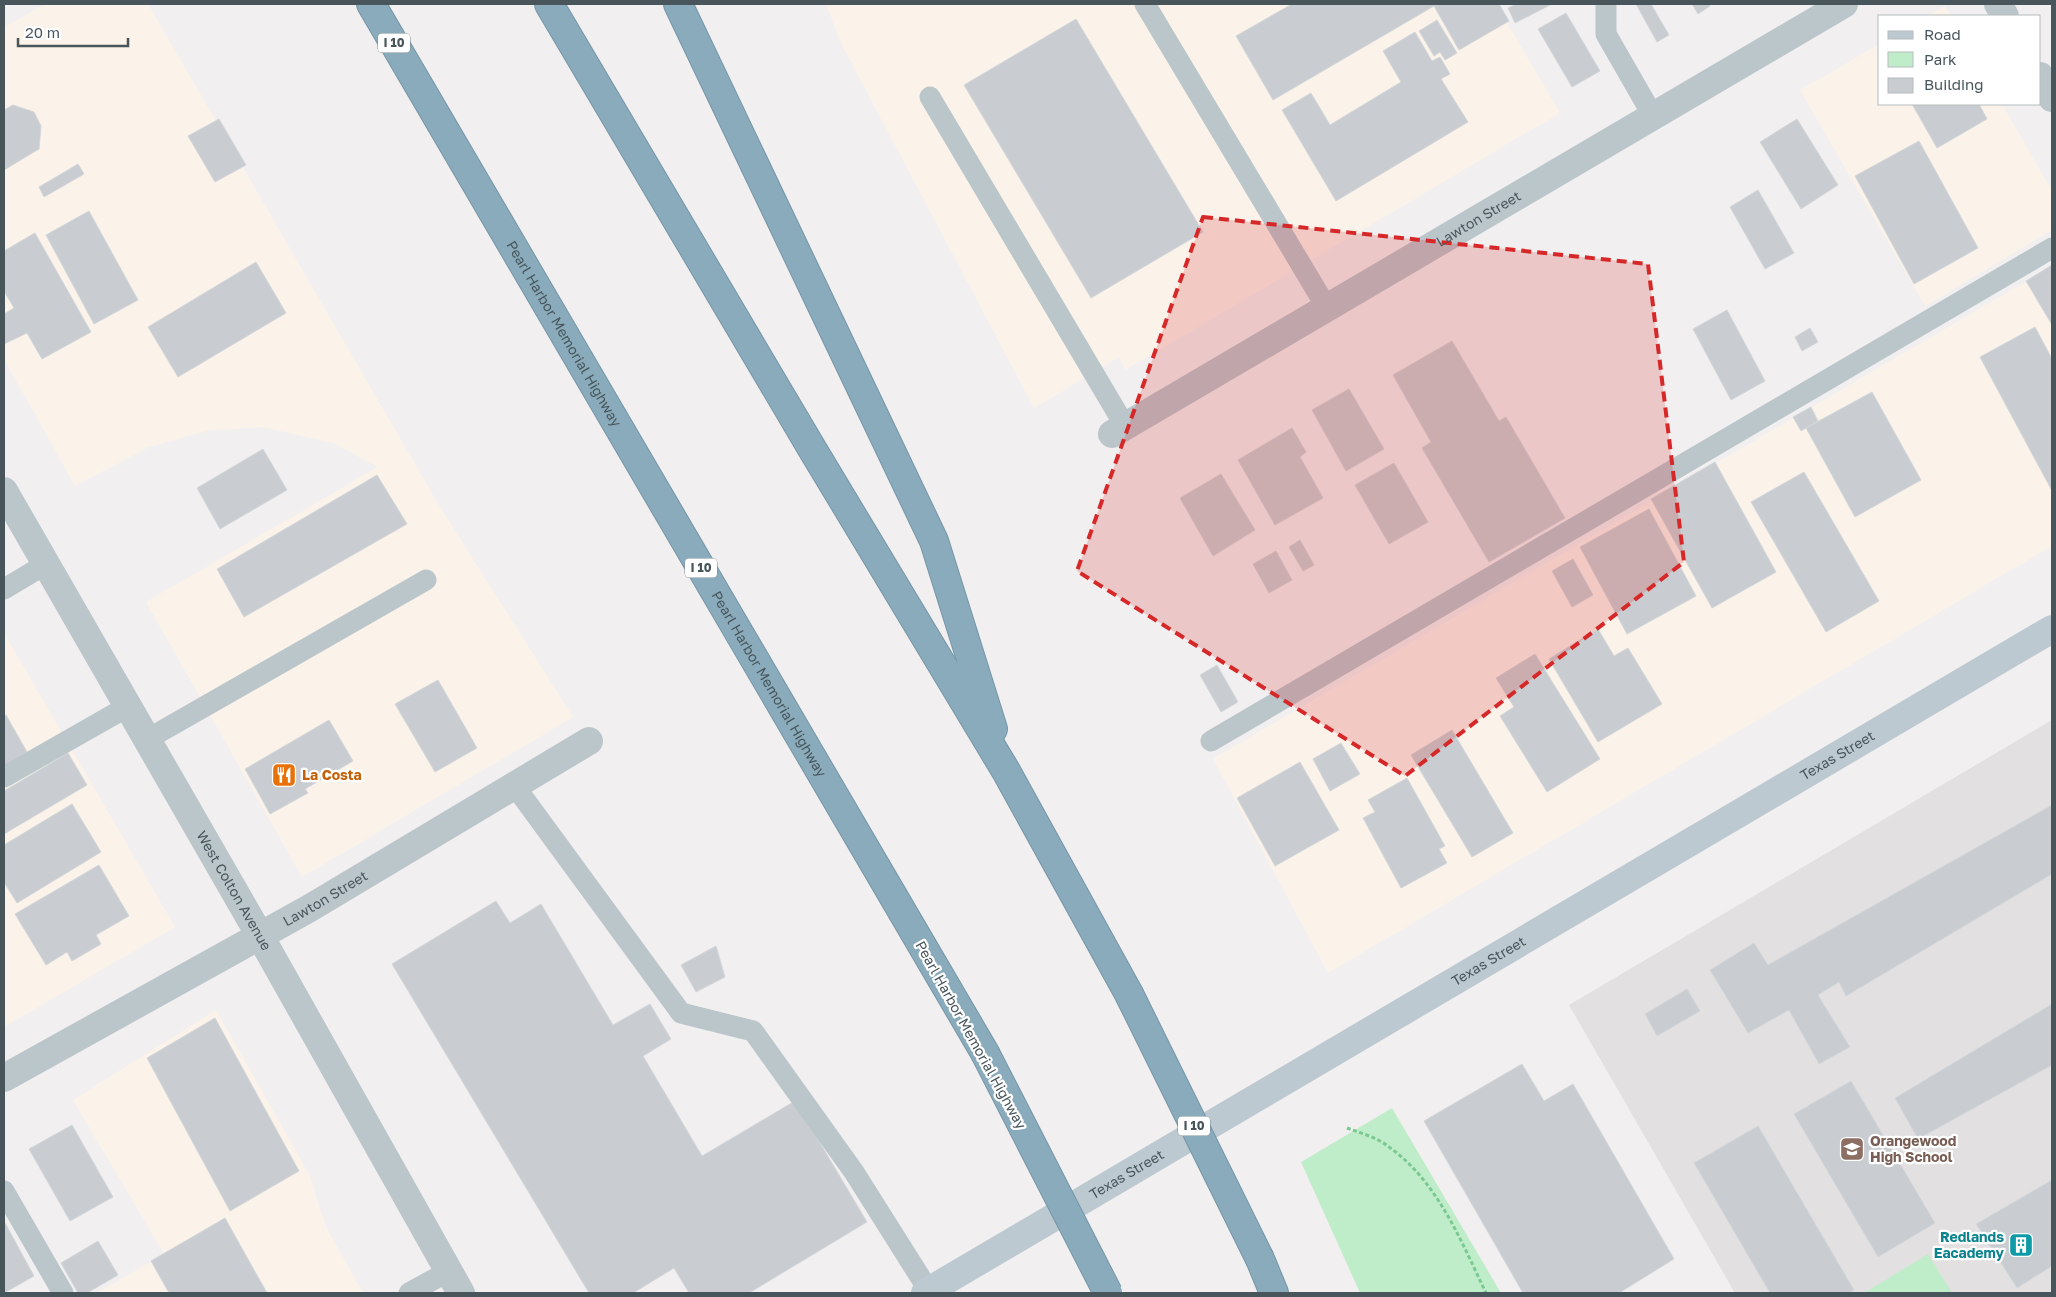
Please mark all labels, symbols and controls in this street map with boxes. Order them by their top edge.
scale bar [18,15,128,47]
legend [1878,15,2041,105]
text: 20 m [25,23,60,41]
text: Road [1924,25,1961,43]
road number: I 10 [378,34,410,52]
text: Park [1924,50,1957,68]
text: Building [1924,75,1984,93]
street label: Lawton Street [1433,187,1524,250]
street label: Pearl Harbor Memorial Highway [503,237,626,430]
road number: I 10 [685,558,717,578]
street label: Pearl Harbor Memorial Highway [708,588,831,780]
street label: Texas Street [1797,727,1877,783]
restaurant icon: La Costa [271,762,297,788]
place label: La Costa [302,766,362,783]
street label: West Colton Avenue [193,827,275,953]
street label: Lawton Street [280,867,370,929]
street label: Texas Street [1448,932,1528,989]
street label: Pearl Harbor Memorial Highway [912,938,1030,1132]
road number: I 10 [1178,1116,1210,1136]
place label: Orangewood High School [1870,1132,1956,1165]
school or university icon: Orangewood High School [1839,1136,1865,1162]
street label: Texas Street [1086,1145,1166,1202]
place label: Redlands Eacademy [1934,1228,2005,1261]
building icon: Redlands Eacademy [2008,1232,2034,1258]

